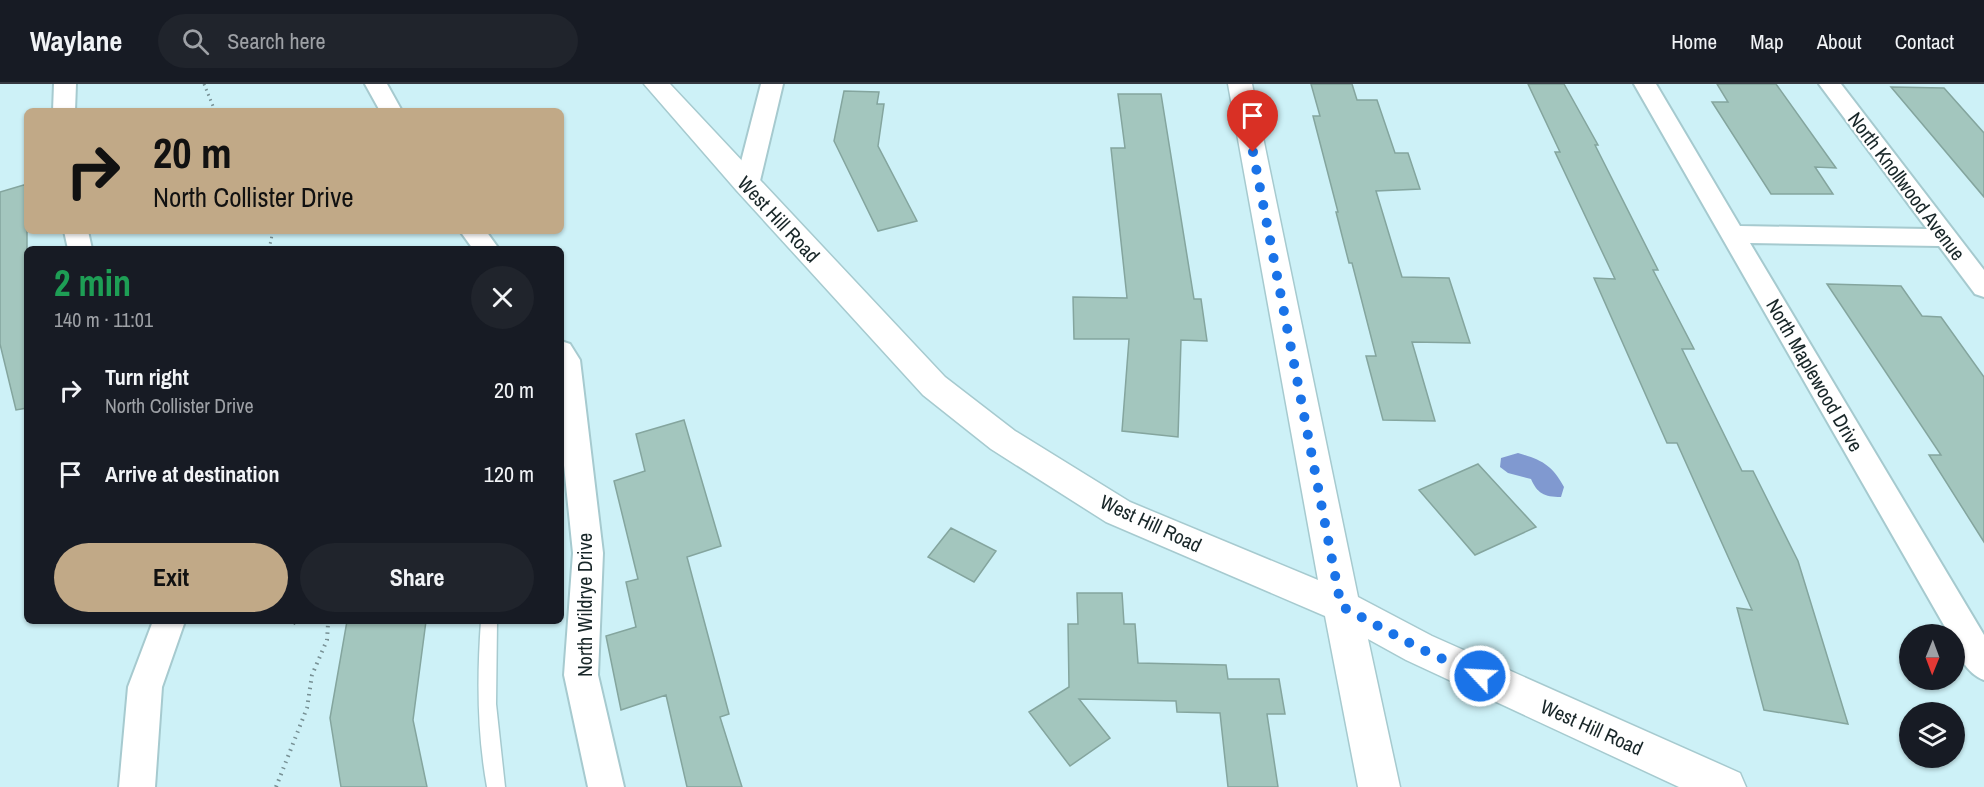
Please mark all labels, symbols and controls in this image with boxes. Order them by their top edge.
search box [158,14,578,68]
text: Waylane [30,22,122,60]
icon: search [179,25,212,58]
text: Search here [227,26,326,56]
text: Home [1671,27,1717,56]
text: Map [1750,27,1784,56]
text: About [1817,27,1862,56]
text: Contact [1895,27,1954,56]
pin [1227,90,1278,152]
icon: arrive [1236,99,1269,132]
street label: North Knollwood Avenue [1842,106,1972,266]
text: 20 m [153,125,232,181]
icon: right [54,132,132,210]
street label: West Hill Road [732,170,826,268]
text: North Collister Drive [153,179,354,215]
text: 2 min [54,259,131,307]
button: close [471,266,534,329]
street label: North Maplewood Drive [1760,294,1870,456]
text: 140 m · 11:01 [54,306,153,333]
text: Turn right [105,362,189,392]
icon: right [54,374,87,407]
text: 20 m [494,375,534,405]
text: North Collister Drive [105,392,254,419]
icon: arrive [54,458,87,491]
text: Arrive at destination [105,459,279,489]
text: 120 m [484,459,534,489]
street label: West Hill Road [1096,488,1206,558]
street label: North Wildrye Drive [571,533,598,677]
button: Exit [54,543,288,612]
button: Share [300,543,534,612]
north arrow [1899,624,1965,690]
map controls [1899,624,1965,768]
position arrow [1448,644,1512,708]
street label: West Hill Road [1537,692,1647,762]
button: layers [1899,702,1965,768]

